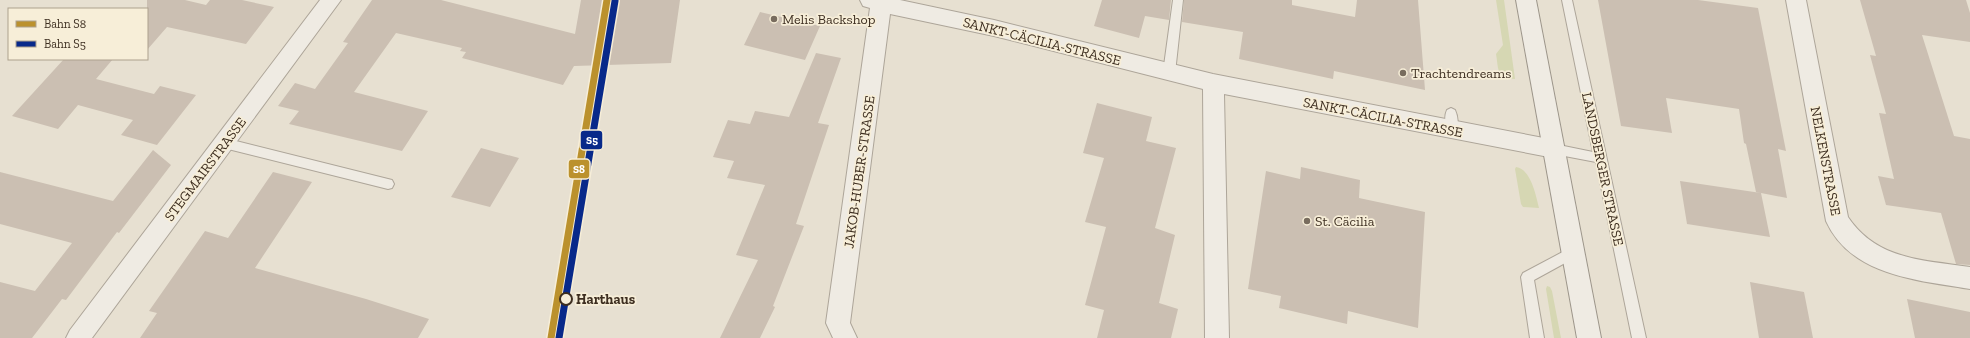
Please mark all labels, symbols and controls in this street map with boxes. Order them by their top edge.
legend [8,8,148,60]
place label: Melis Backshop [782,11,876,28]
marker: Melis Backshop [769,14,779,24]
street label: SANKT-CÄCILIA-STRASSE [961,14,1123,69]
text: Bahn S8 [44,17,86,31]
text: Bahn S5 [44,37,86,51]
place label: Trachtendreams [1411,65,1511,82]
marker: Trachtendreams [1398,68,1408,78]
street label: LANDSBERGER STRASSE [1578,91,1627,247]
street label: SANKT-CÄCILIA-STRASSE [1302,94,1464,141]
street label: JAKOB-HUBER-STRASSE [840,95,879,250]
street label: NELKENSTRASSE [1807,105,1844,217]
street label: STEGMAIRSTRASSE [161,114,250,225]
line badge: S5 [580,130,603,150]
text: S5 [586,134,598,147]
line badge: S8 [568,159,590,179]
text: S8 [573,163,585,176]
place label: St. Cäcilia [1315,213,1375,230]
marker: St. Cäcilia [1302,216,1312,226]
place label: Harthaus [576,291,636,308]
marker: Harthaus [559,292,573,306]

